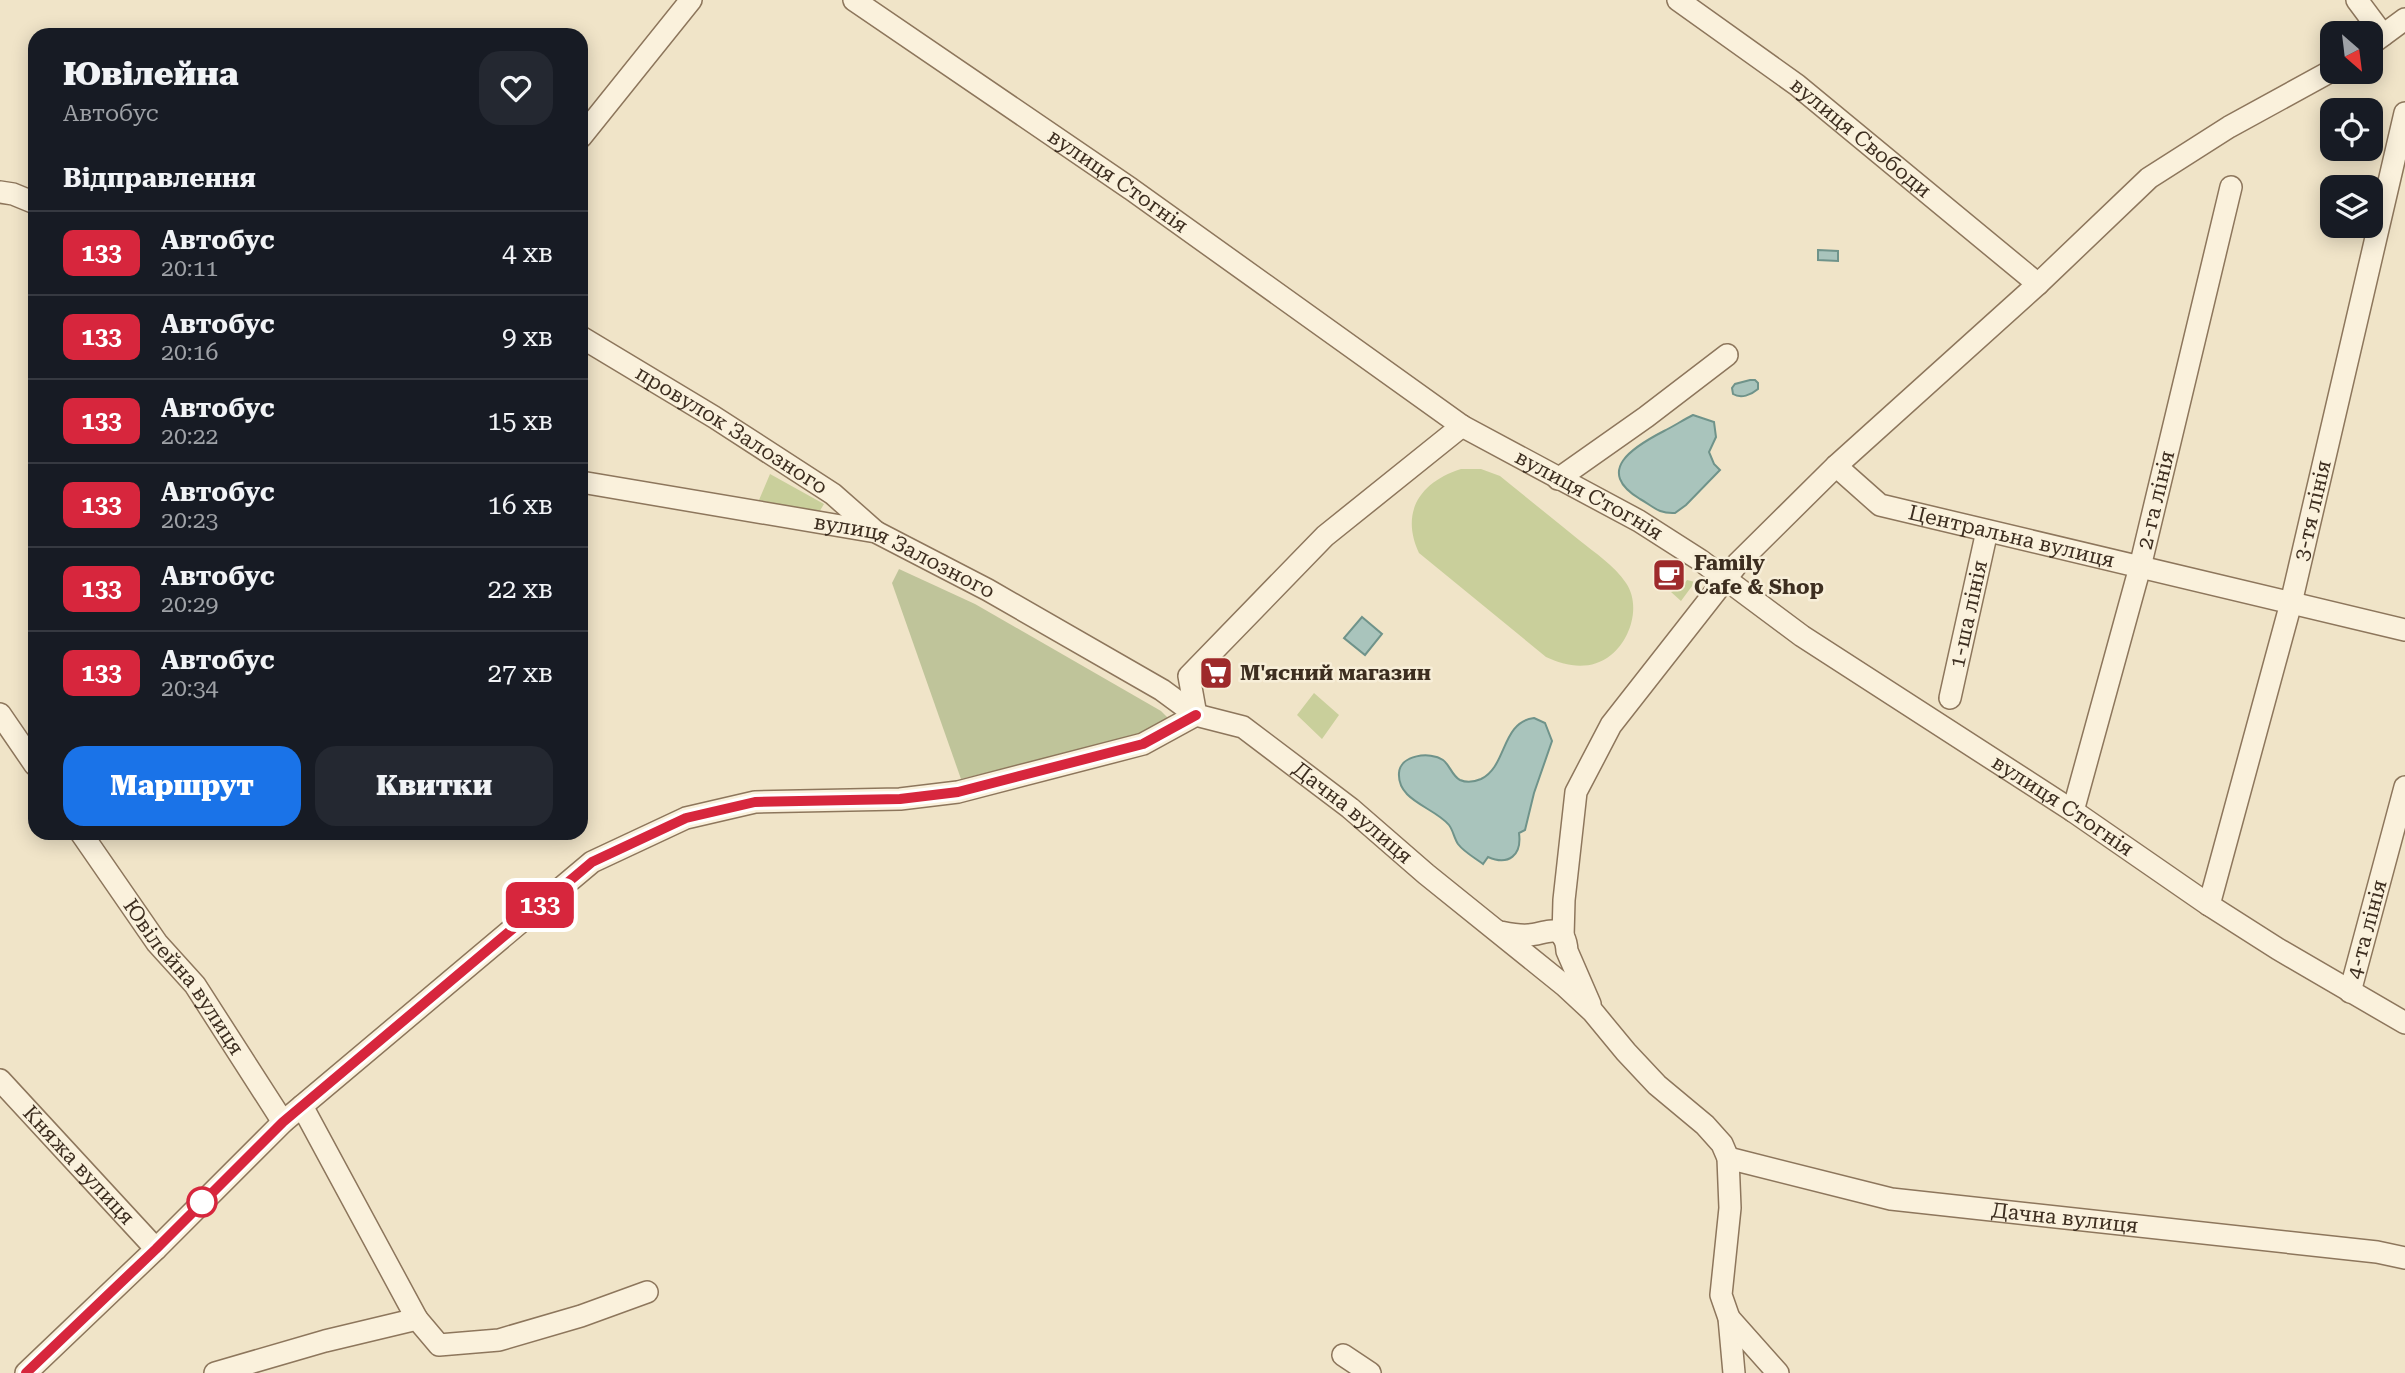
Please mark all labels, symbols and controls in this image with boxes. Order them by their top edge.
north arrow [2320,21,2384,84]
map controls [2320,21,2383,238]
button: heart [479,51,553,125]
text: Ювілейна [63,54,239,93]
street label: вулиця Свободи [1786,73,1936,203]
button: locate [2320,98,2383,161]
text: Автобус [63,100,159,127]
street label: вулиця Стогнія [1044,124,1192,238]
text: Відправлення [63,163,256,193]
button: layers [2320,175,2383,238]
text: Автобус [161,225,275,255]
text: 4 хв [502,238,553,268]
text: 133 [81,239,122,267]
text: 20:11 [161,255,218,282]
text: Автобус [161,309,275,339]
text: 9 хв [502,322,553,352]
text: 133 [81,323,122,351]
text: 20:16 [161,339,218,366]
street label: провулок Залозного [632,361,832,499]
text: Автобус [161,393,275,423]
text: 15 хв [487,406,553,436]
text: 133 [81,407,122,435]
text: 20:22 [161,423,218,450]
street label: вулиця Стогнія [1511,445,1667,545]
street label: 2-га лінія [2133,448,2179,552]
street label: 3-тя лінія [2289,458,2336,563]
text: Автобус [161,477,275,507]
text: 16 хв [487,490,553,520]
text: 133 [81,491,122,519]
street label: Центральна вулиця [1906,500,2117,572]
text: 20:23 [161,507,218,534]
street label: вулиця Залозного [812,510,999,603]
place label: Family Cafe & Shop [1694,551,1824,599]
cafe icon: Family Cafe & Shop [1650,556,1688,594]
street label: 1-ша лінія [1945,558,1992,670]
text: Автобус [161,561,275,591]
text: 22 хв [487,574,553,604]
text: 133 [81,575,122,603]
text: 20:29 [161,591,218,618]
text: Автобус [161,645,275,675]
supermarket icon: М'ясний магазин [1197,654,1235,692]
text: 27 хв [487,658,553,688]
text: 133 [81,659,122,687]
place label: М'ясний магазин [1240,661,1431,685]
text: 20:34 [161,675,218,702]
button: Маршрут [63,746,301,826]
button: Квитки [315,746,553,826]
street label: вулиця Стогнія [1988,750,2138,861]
street label: Дачна вулиця [1288,757,1417,869]
street label: 4-та лінія [2342,877,2392,981]
line badge: 133 [500,882,580,928]
text: 133 [520,891,560,919]
street label: Ювілейна вулиця [118,894,249,1059]
street label: Княжа вулиця [18,1101,139,1230]
unlabelled marker [187,1187,217,1217]
street label: Дачна вулиця [1990,1198,2140,1238]

